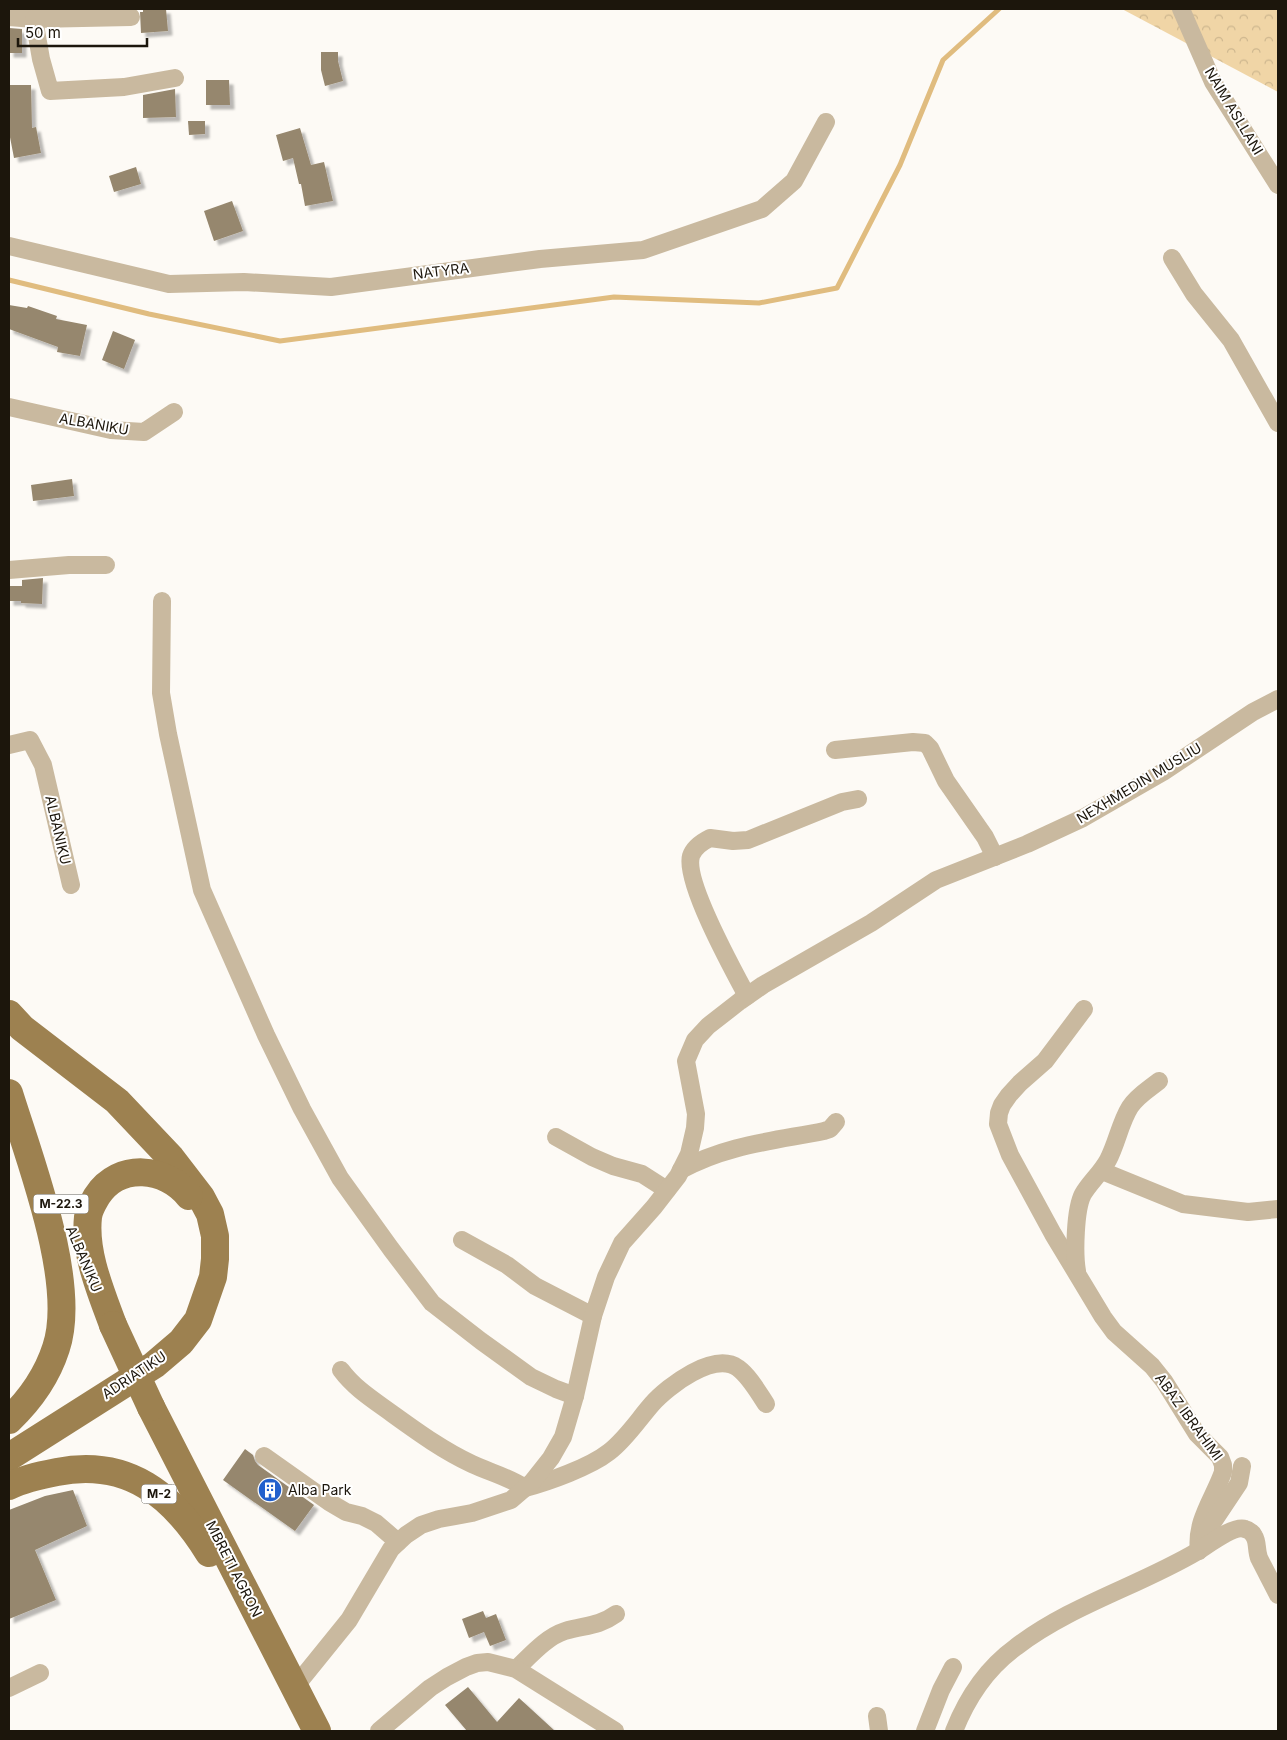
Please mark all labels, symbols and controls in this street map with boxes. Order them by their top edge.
scale bar [18,15,146,47]
text: 50 m [25,23,61,42]
street label: NAIM ASLLANI [1202,64,1267,158]
street label: NATYRA [412,259,470,282]
street label: ALBANIKU [58,409,130,438]
street label: NEXHMEDIN MUSLIU [1073,739,1204,827]
street label: ALBANIKU [42,794,75,866]
road number: M-22.3 [34,1194,88,1214]
street label: ALBANIKU [63,1223,106,1295]
street label: ADRIATIKU [98,1347,169,1402]
street label: ABAZ IBRAHIMI [1152,1370,1227,1464]
building icon: Alba Park [257,1477,283,1503]
place label: Alba Park [288,1481,352,1498]
road number: M-2 [142,1485,176,1504]
street label: MBRETI AGRON [203,1518,266,1620]

